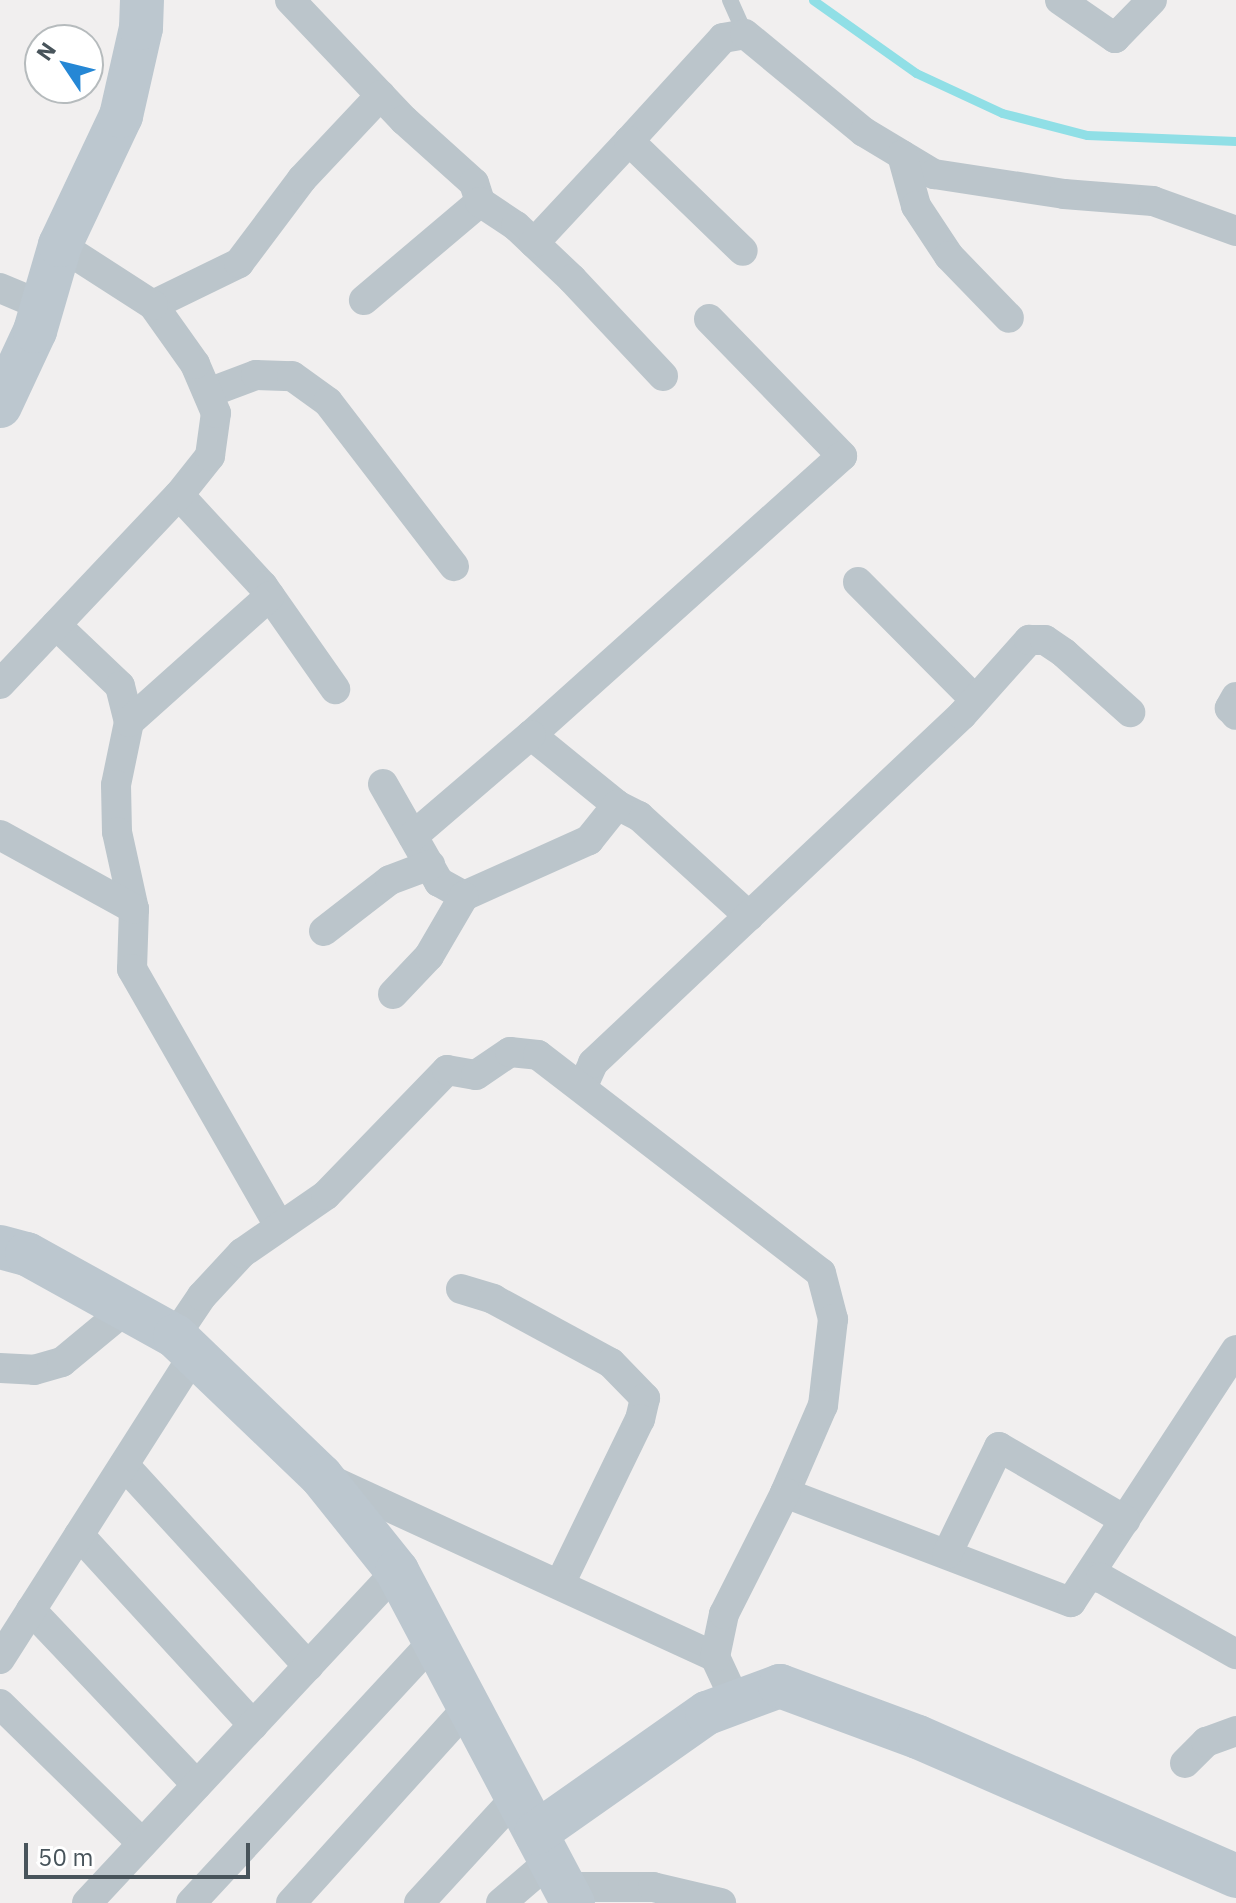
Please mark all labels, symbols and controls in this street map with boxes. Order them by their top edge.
north arrow [24,24,104,104]
text: N [29,36,62,66]
scale bar [28,1827,254,1877]
text: 50 m [38,1841,93,1873]

